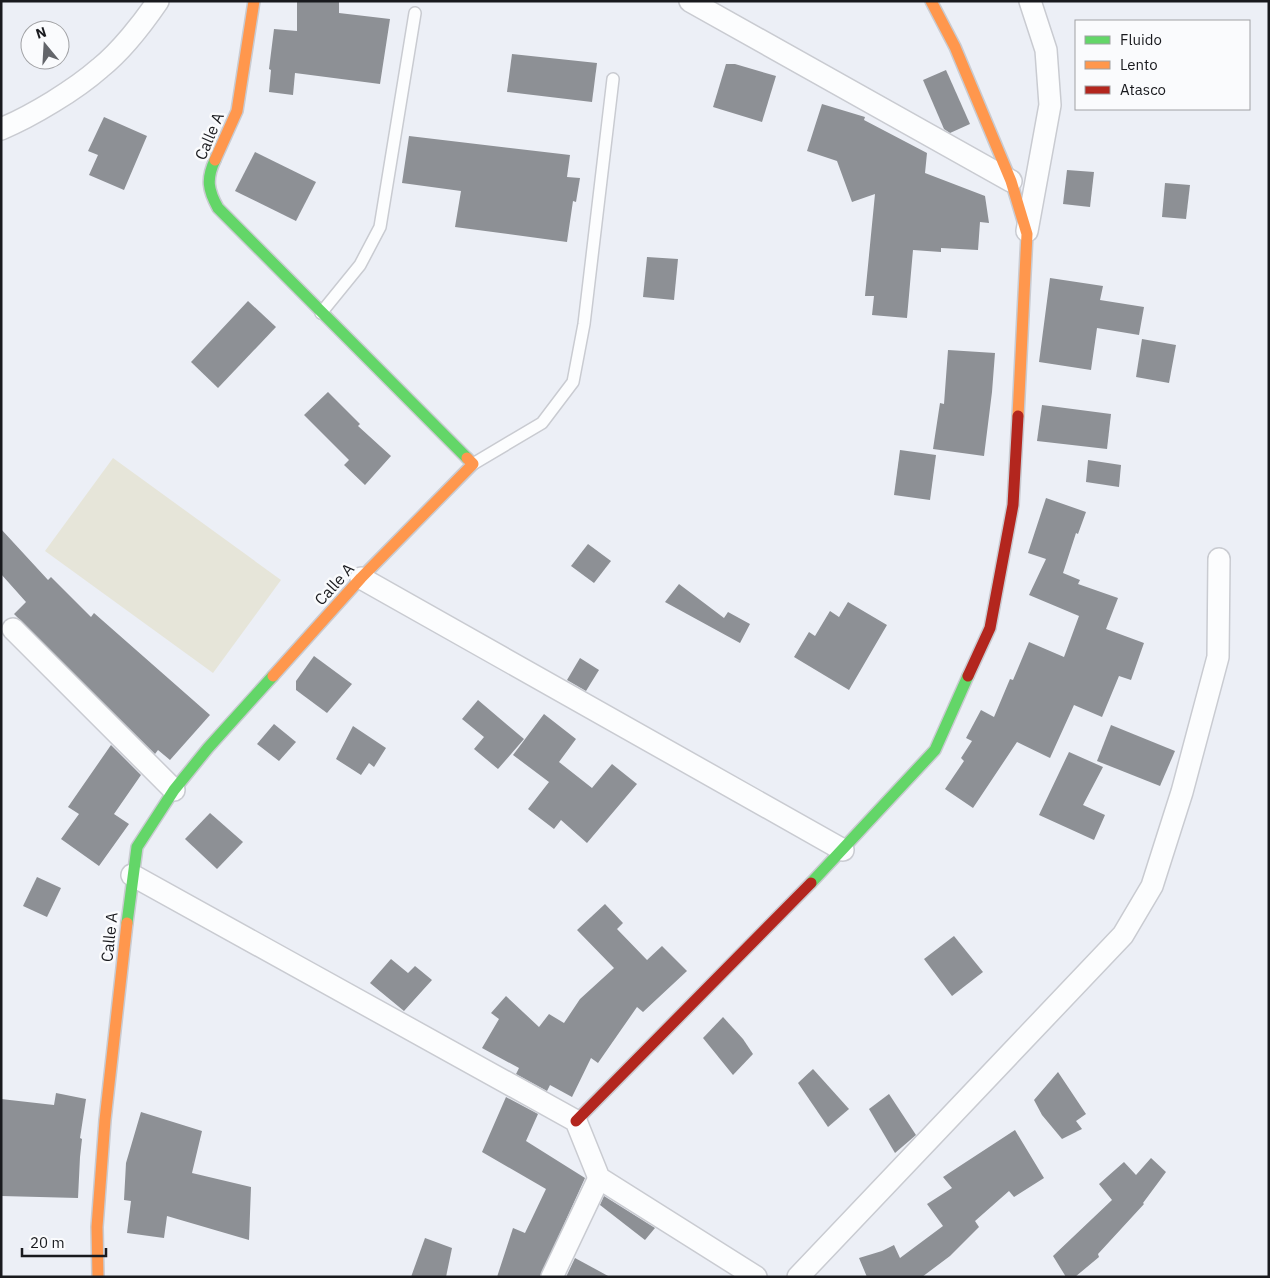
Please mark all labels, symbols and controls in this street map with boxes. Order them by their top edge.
north arrow [20,20,70,70]
legend [1075,20,1250,110]
text: N [33,23,49,43]
text: Fluido [1120,30,1162,49]
text: Lento [1120,55,1158,74]
text: Atasco [1120,80,1166,99]
street label: Calle A [190,109,228,163]
street label: Calle A [310,559,358,609]
street label: Calle A [96,911,122,963]
scale bar [22,1226,106,1258]
text: 20 m [30,1233,65,1252]

